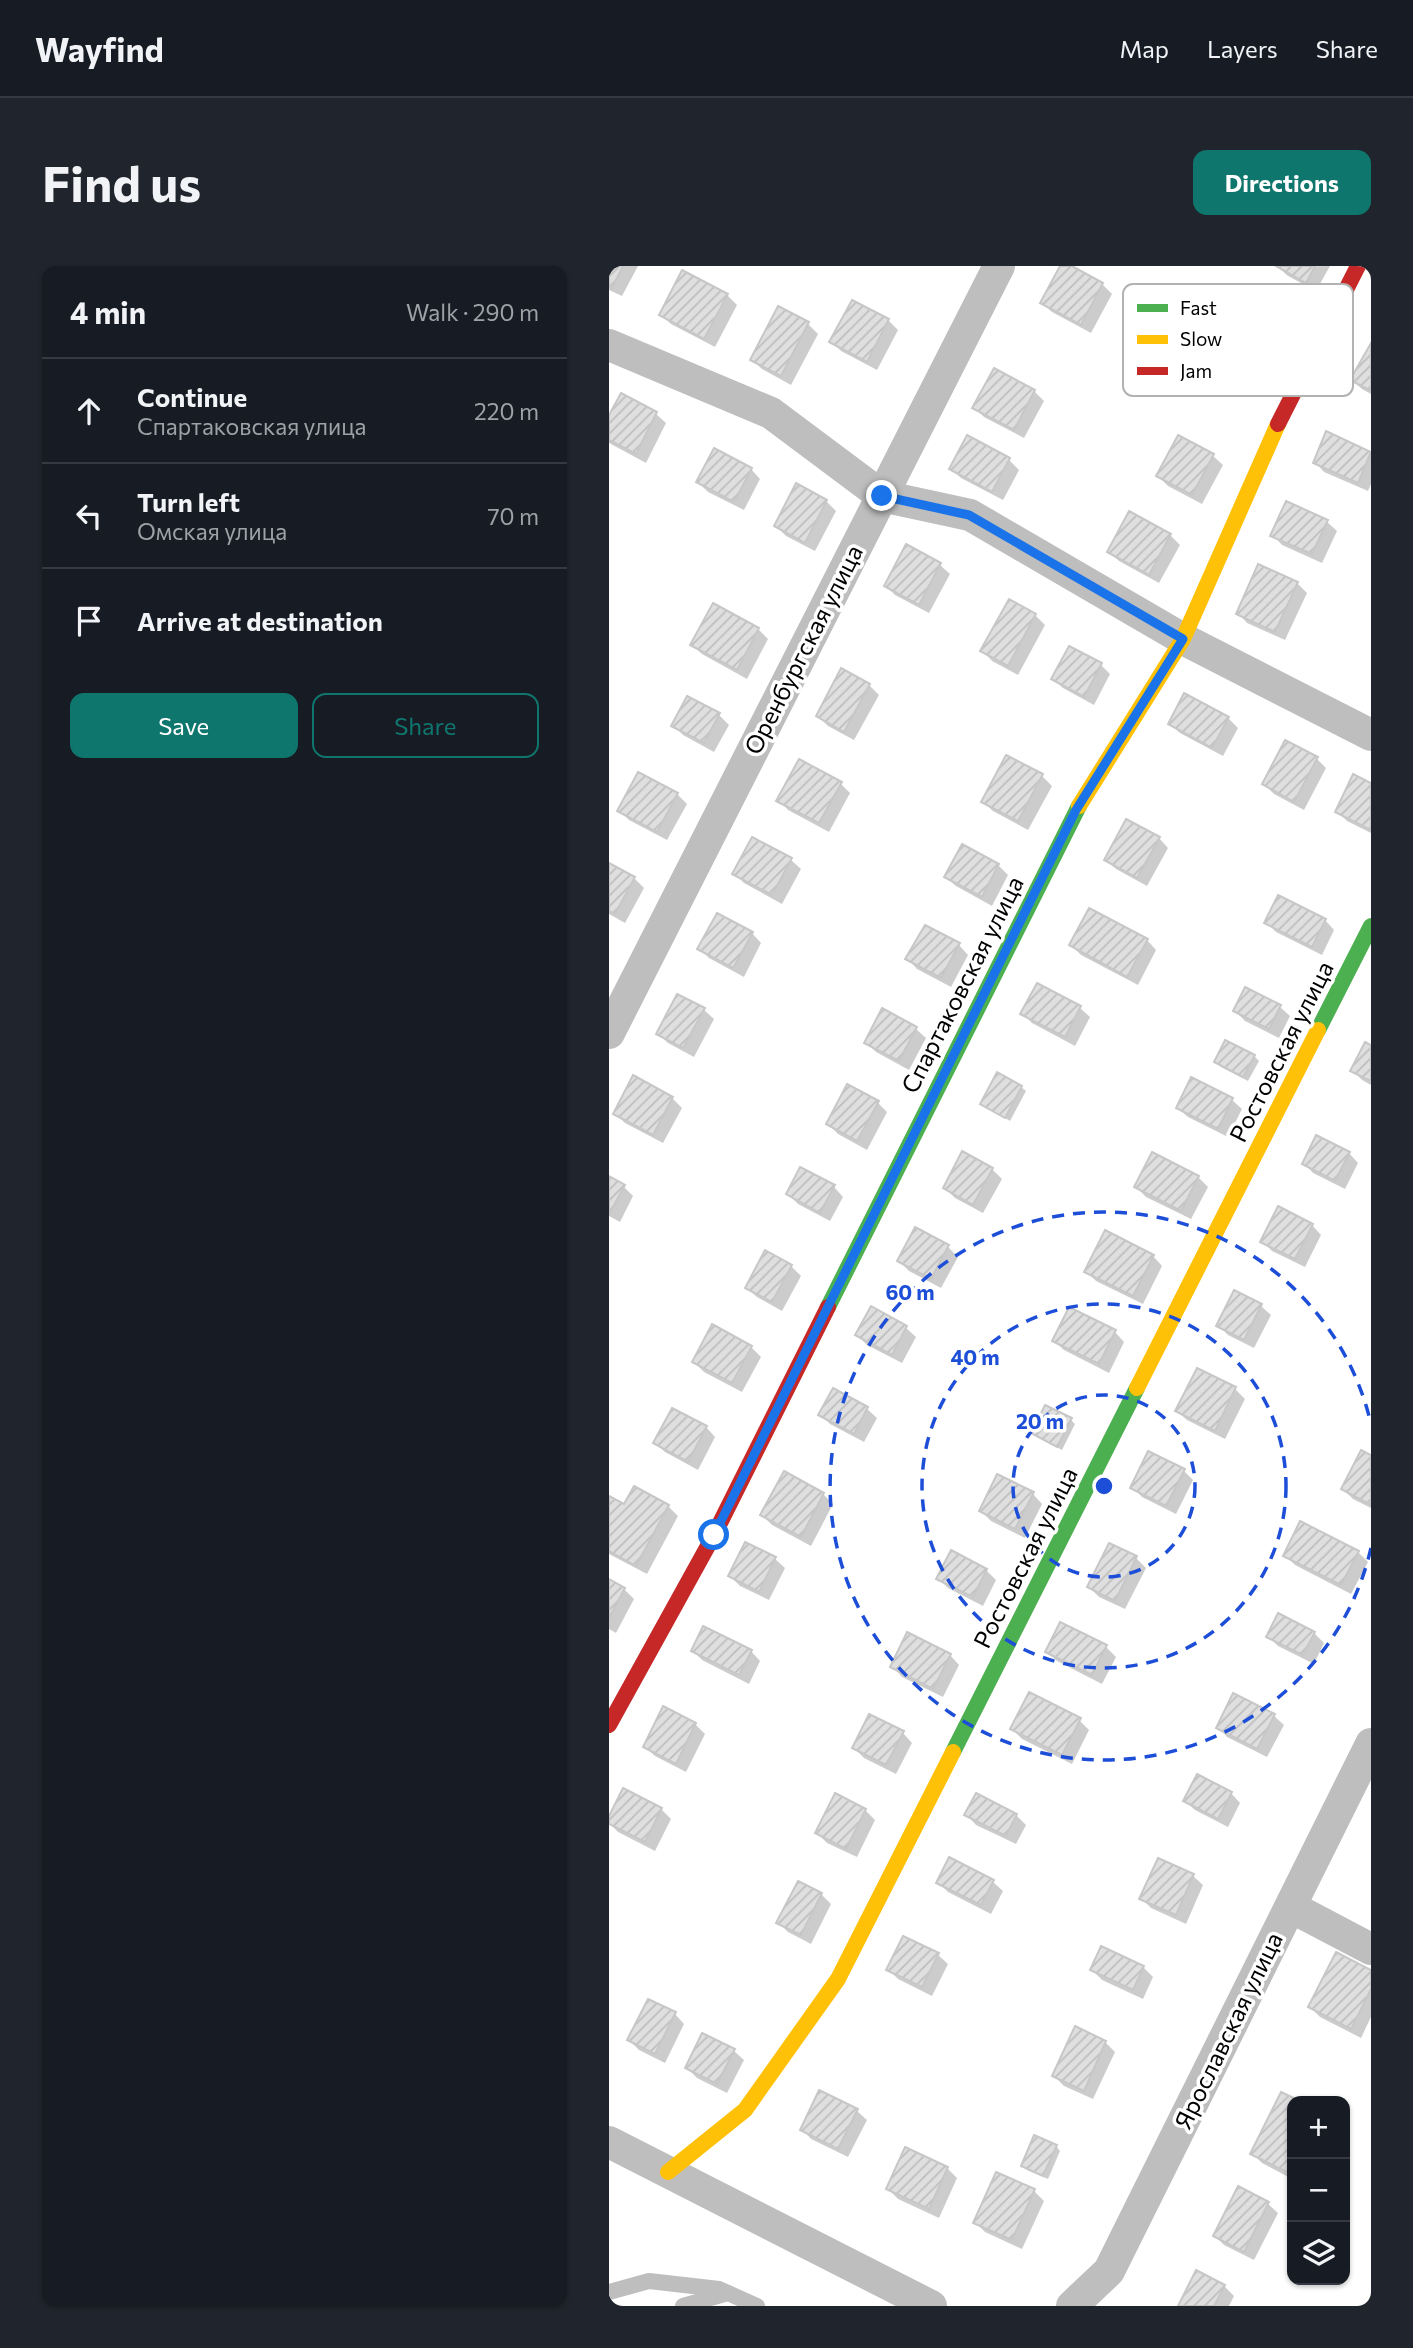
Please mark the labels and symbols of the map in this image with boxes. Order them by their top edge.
legend [1123,284,1353,396]
text: Fast [1180,296,1217,319]
text: Slow [1180,327,1222,350]
text: Jam [1180,359,1212,382]
route end [866,480,897,511]
street label: Оренбургская улица [737,540,868,759]
street label: Спартаковская улица [894,871,1029,1098]
street label: Ростовская улица [1223,956,1339,1147]
text: 60 m [885,1279,935,1304]
text: 40 m [950,1344,1000,1369]
text: 20 m [1016,1408,1064,1433]
street label: Ростовская улица [967,1462,1083,1653]
centre of rings [1092,1474,1116,1498]
route start [698,1519,729,1550]
street label: Ярославская улица [1167,1927,1288,2133]

